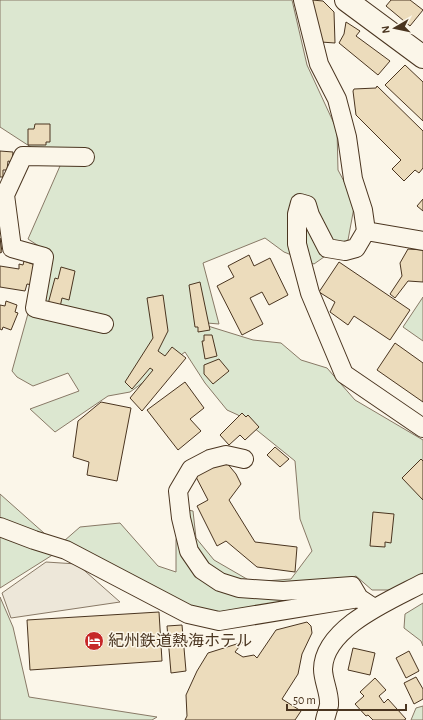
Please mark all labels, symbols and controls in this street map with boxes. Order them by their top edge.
north arrow [375,8,415,48]
text: N [380,25,392,34]
hotel icon: 紀州鉄道熱海ホテル [83,630,105,652]
place label: 紀州鉄道熱海ホテル [108,632,252,649]
scale bar [287,686,406,712]
text: 50 m [293,694,316,706]

